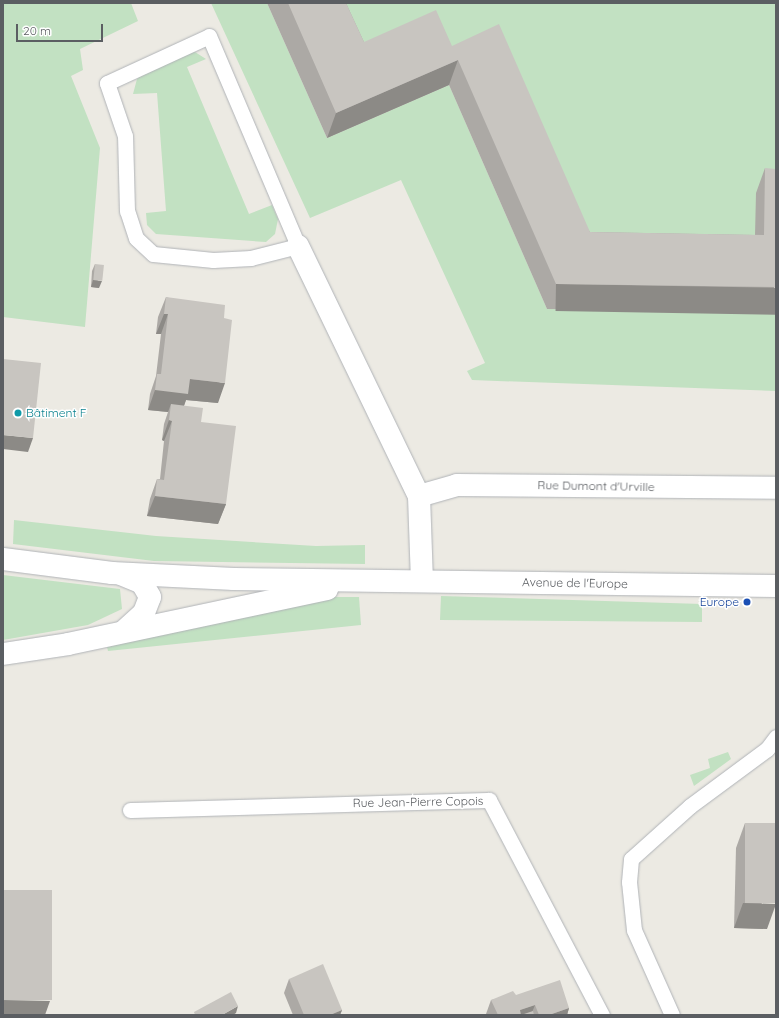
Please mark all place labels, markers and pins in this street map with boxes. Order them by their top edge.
place label: Bâtiment F [26,406,87,420]
marker: Bâtiment F [13,408,23,418]
place label: Europe [700,595,739,609]
marker: Europe [742,597,752,607]

